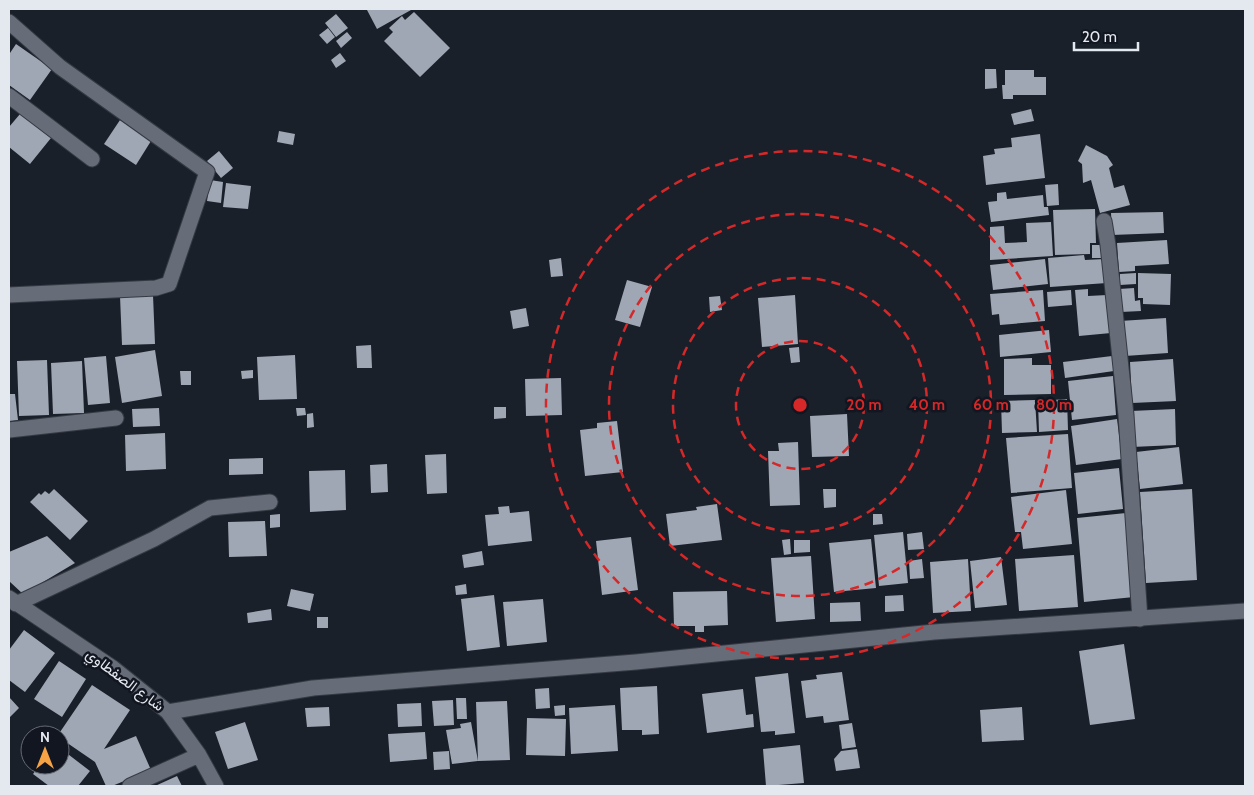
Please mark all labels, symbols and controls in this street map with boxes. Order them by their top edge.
scale bar [1074,20,1138,52]
text: 20 m [1082,28,1117,46]
centre of rings [791,396,809,414]
text: 20 m [847,396,881,414]
text: 40 m [909,396,945,414]
text: 60 m [973,396,1009,414]
text: 80 m [1036,396,1072,414]
street label: شارع الصفطاوي [80,645,168,718]
north arrow [20,725,70,775]
text: N [40,728,50,746]

